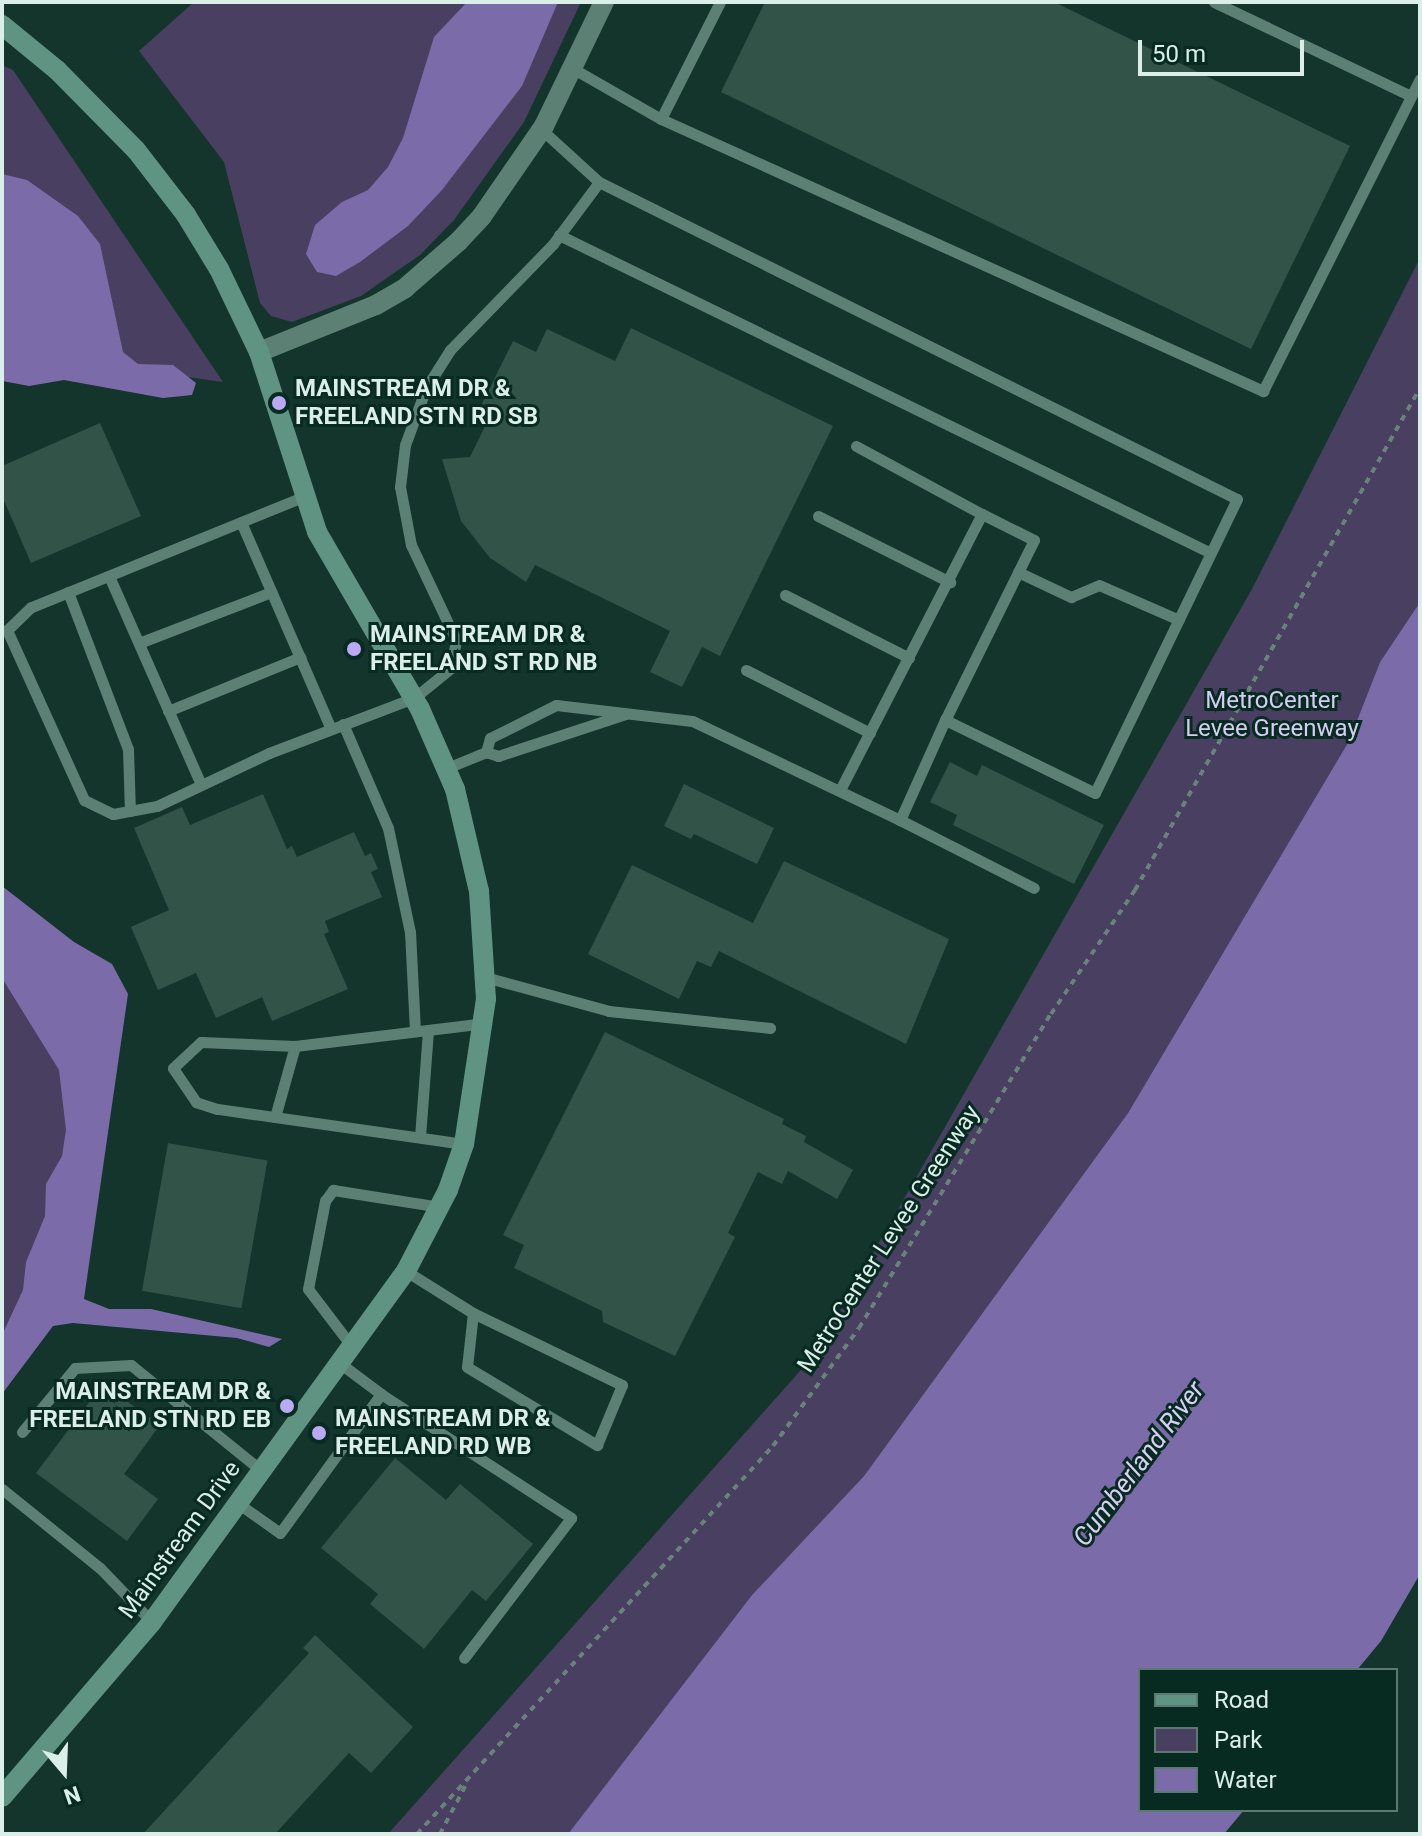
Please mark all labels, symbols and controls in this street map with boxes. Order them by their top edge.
scale bar [1142,24,1308,74]
text: 50 m [1152,40,1206,68]
place label: MAINSTREAM DR & FREELAND STN RD SB [295,375,538,431]
marker: MAINSTREAM DR & FREELAND STN RD SB [270,394,288,412]
place label: MAINSTREAM DR & FREELAND ST RD NB [370,621,598,677]
marker: MAINSTREAM DR & FREELAND ST RD NB [345,640,363,658]
park label: MetroCenter Levee Greenway [1185,687,1359,743]
street label: MetroCenter Levee Greenway [792,1100,986,1378]
water label: Cumberland River [1067,1375,1211,1553]
place label: MAINSTREAM DR & FREELAND STN RD EB [29,1378,271,1434]
marker: MAINSTREAM DR & FREELAND STN RD EB [278,1397,296,1415]
place label: MAINSTREAM DR & FREELAND RD WB [335,1405,551,1461]
marker: MAINSTREAM DR & FREELAND RD WB [310,1424,328,1442]
street label: Mainstream Drive [113,1456,247,1624]
legend [1138,1668,1398,1812]
text: Road [1214,1686,1269,1714]
text: Park [1214,1726,1262,1754]
north arrow [24,1732,104,1812]
text: Water [1214,1766,1277,1794]
text: N [61,1781,83,1810]

